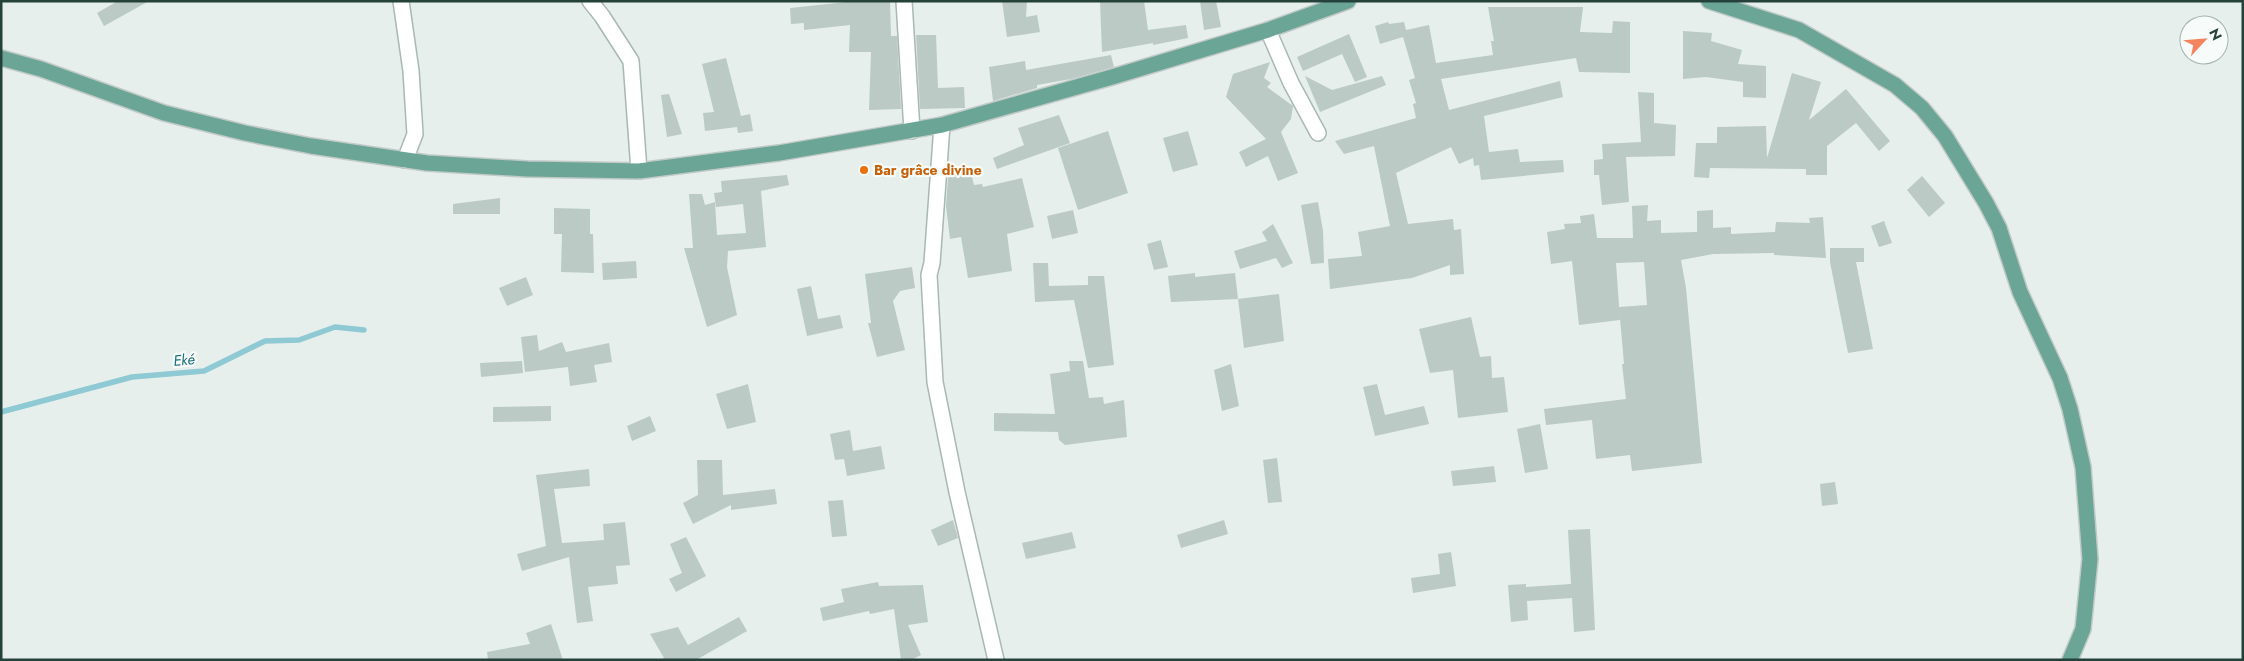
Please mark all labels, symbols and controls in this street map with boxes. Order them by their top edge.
north arrow [2179,15,2229,65]
text: N [2204,25,2227,44]
place label: Bar grâce divine [874,160,982,180]
marker: Bar grâce divine [858,164,870,176]
water label: Eké [172,348,196,372]

